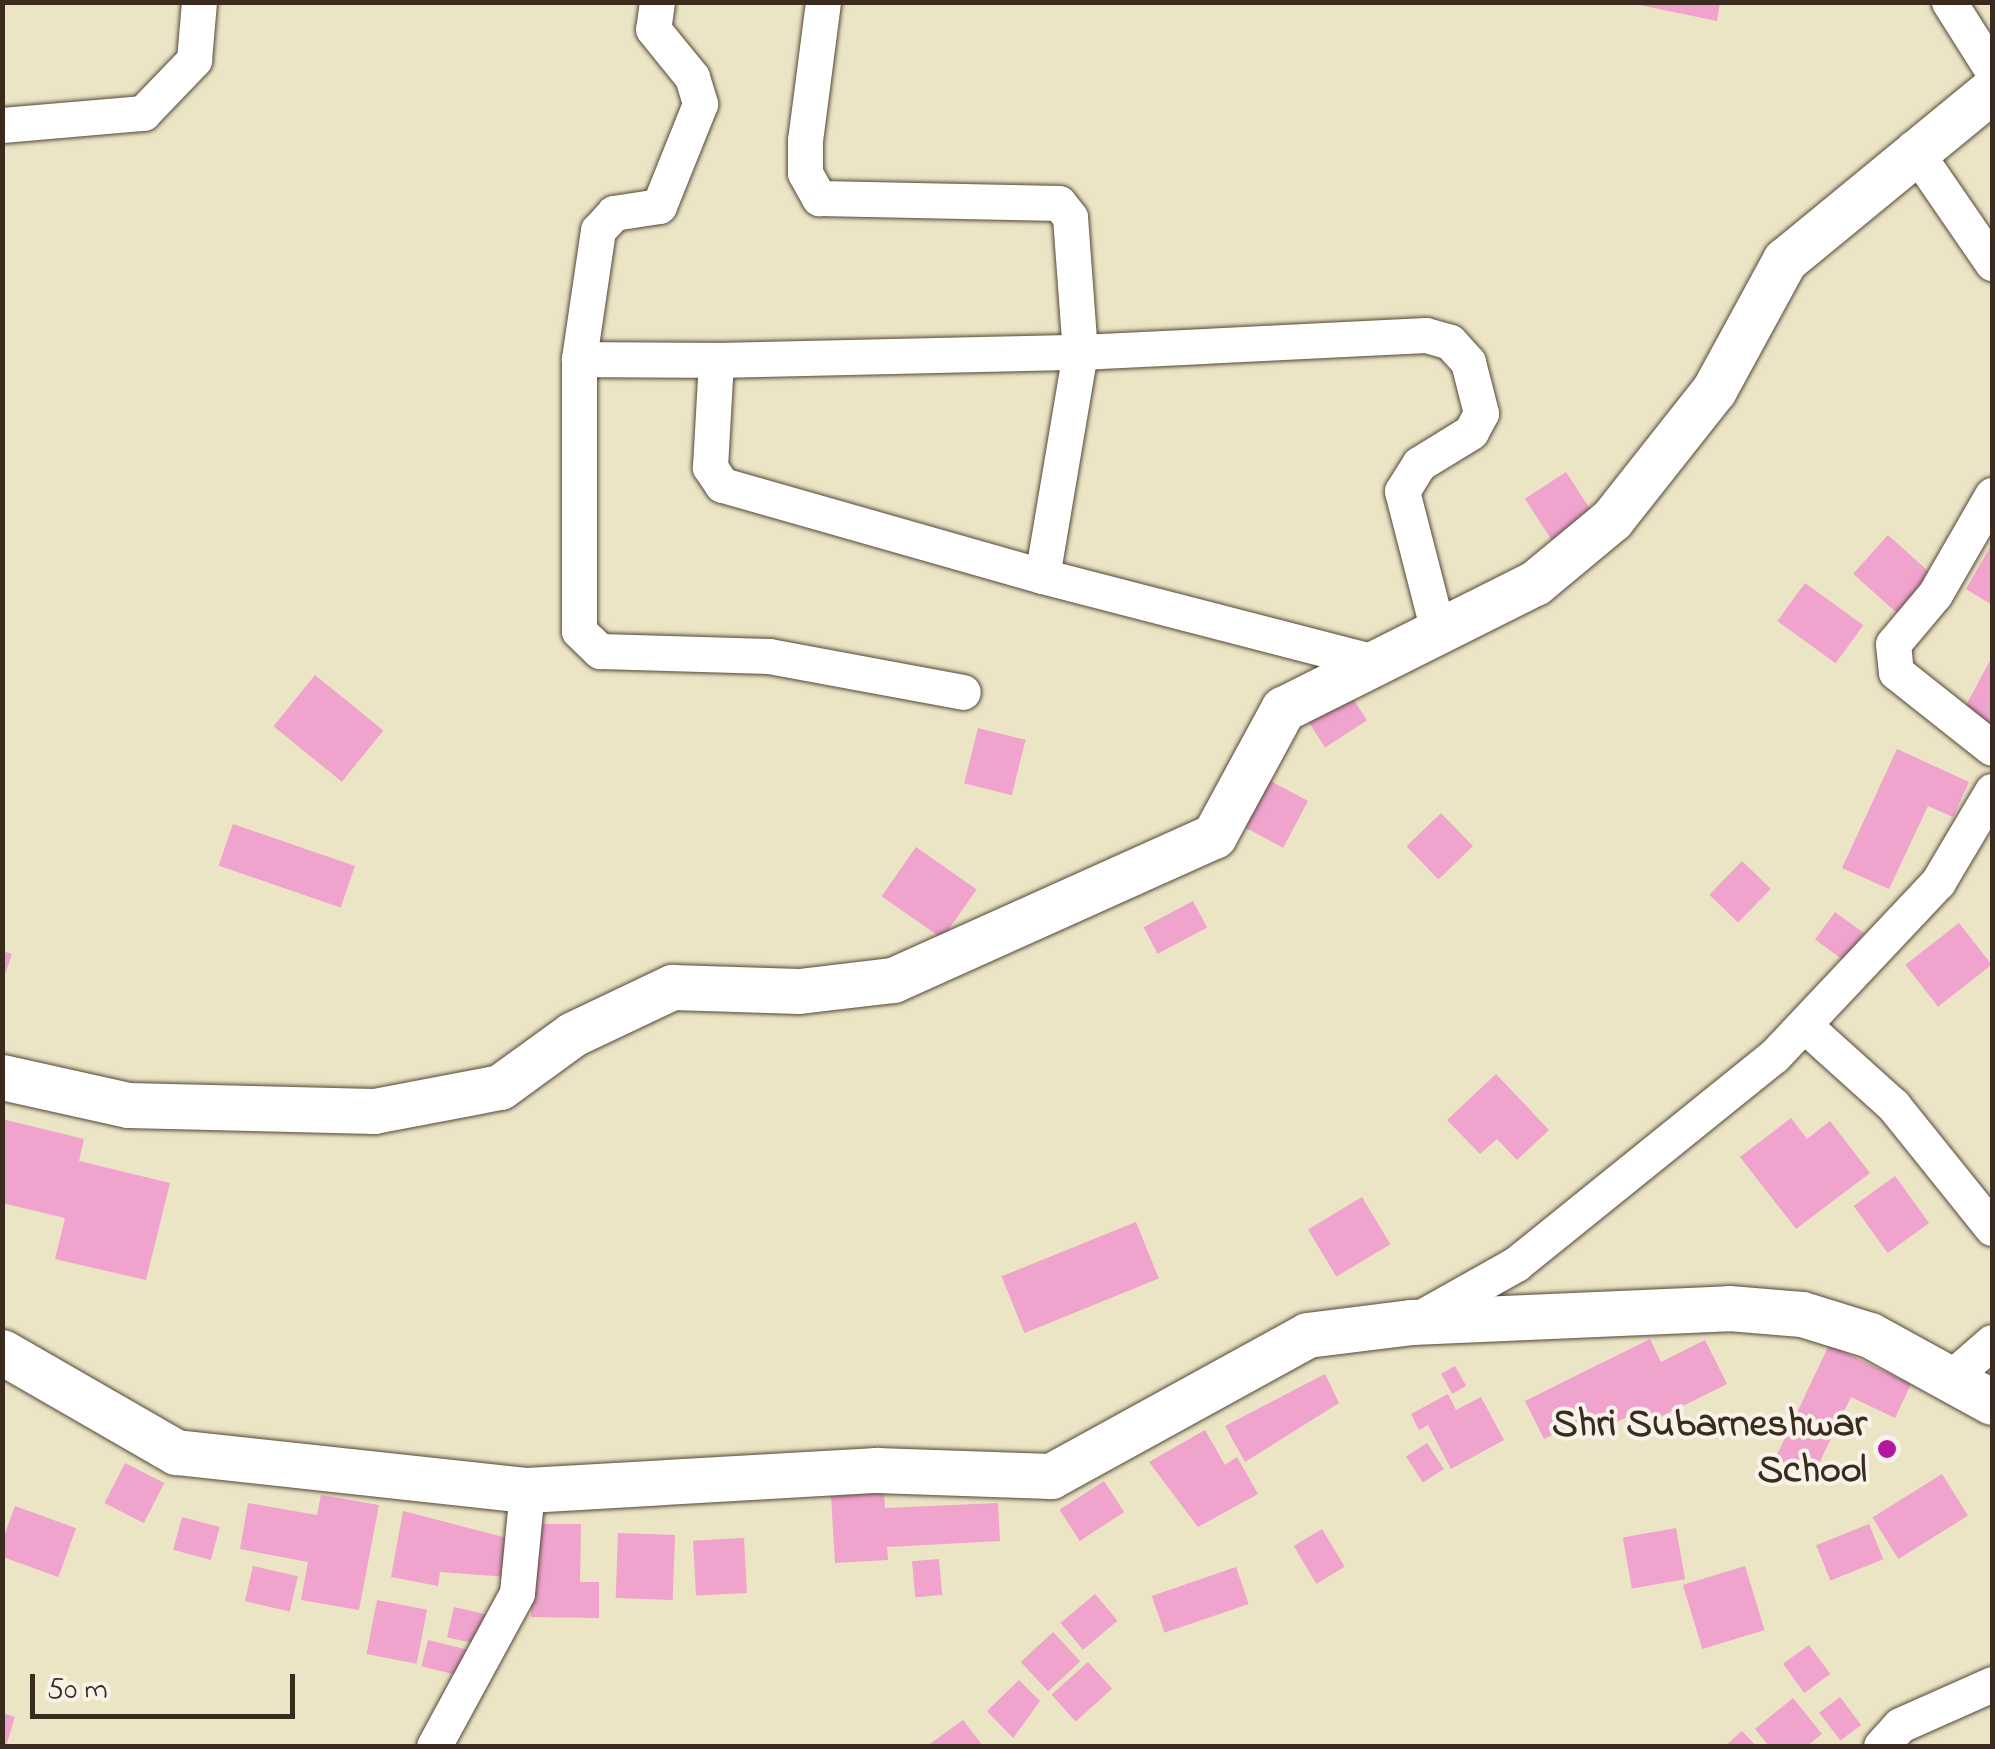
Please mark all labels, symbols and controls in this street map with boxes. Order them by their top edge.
place label: Shri Subarneshwar School [1552,1402,1867,1496]
marker: Shri Subarneshwar School [1876,1438,1898,1460]
scale bar [35,1654,300,1716]
text: 50 m [47,1669,108,1713]

